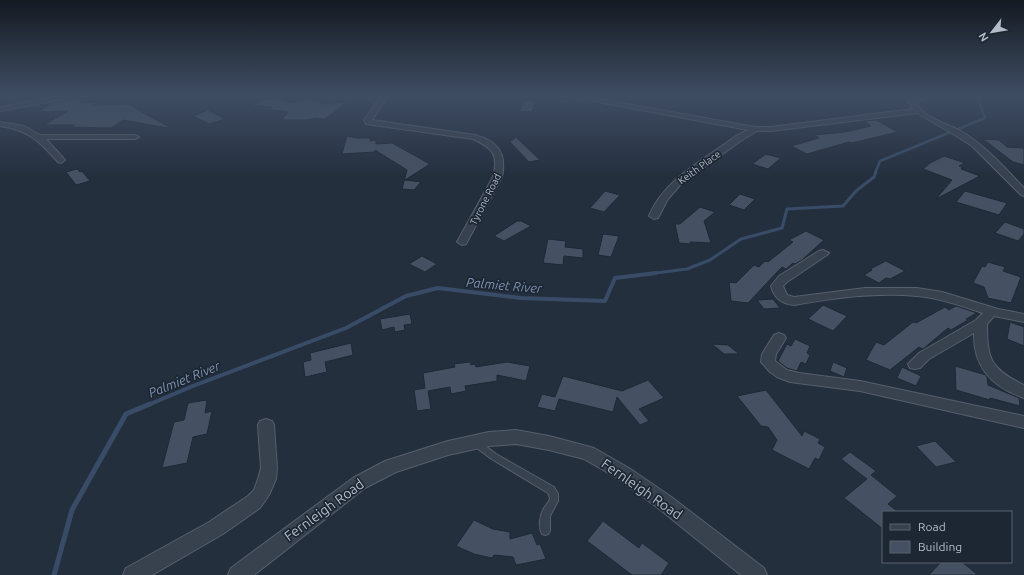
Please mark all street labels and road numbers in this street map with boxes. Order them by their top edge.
street label: Keith Place [676,148,723,186]
street label: Tyrone Road [468,171,503,227]
street label: Fernleigh Road [599,455,685,523]
street label: Fernleigh Road [281,476,367,544]

